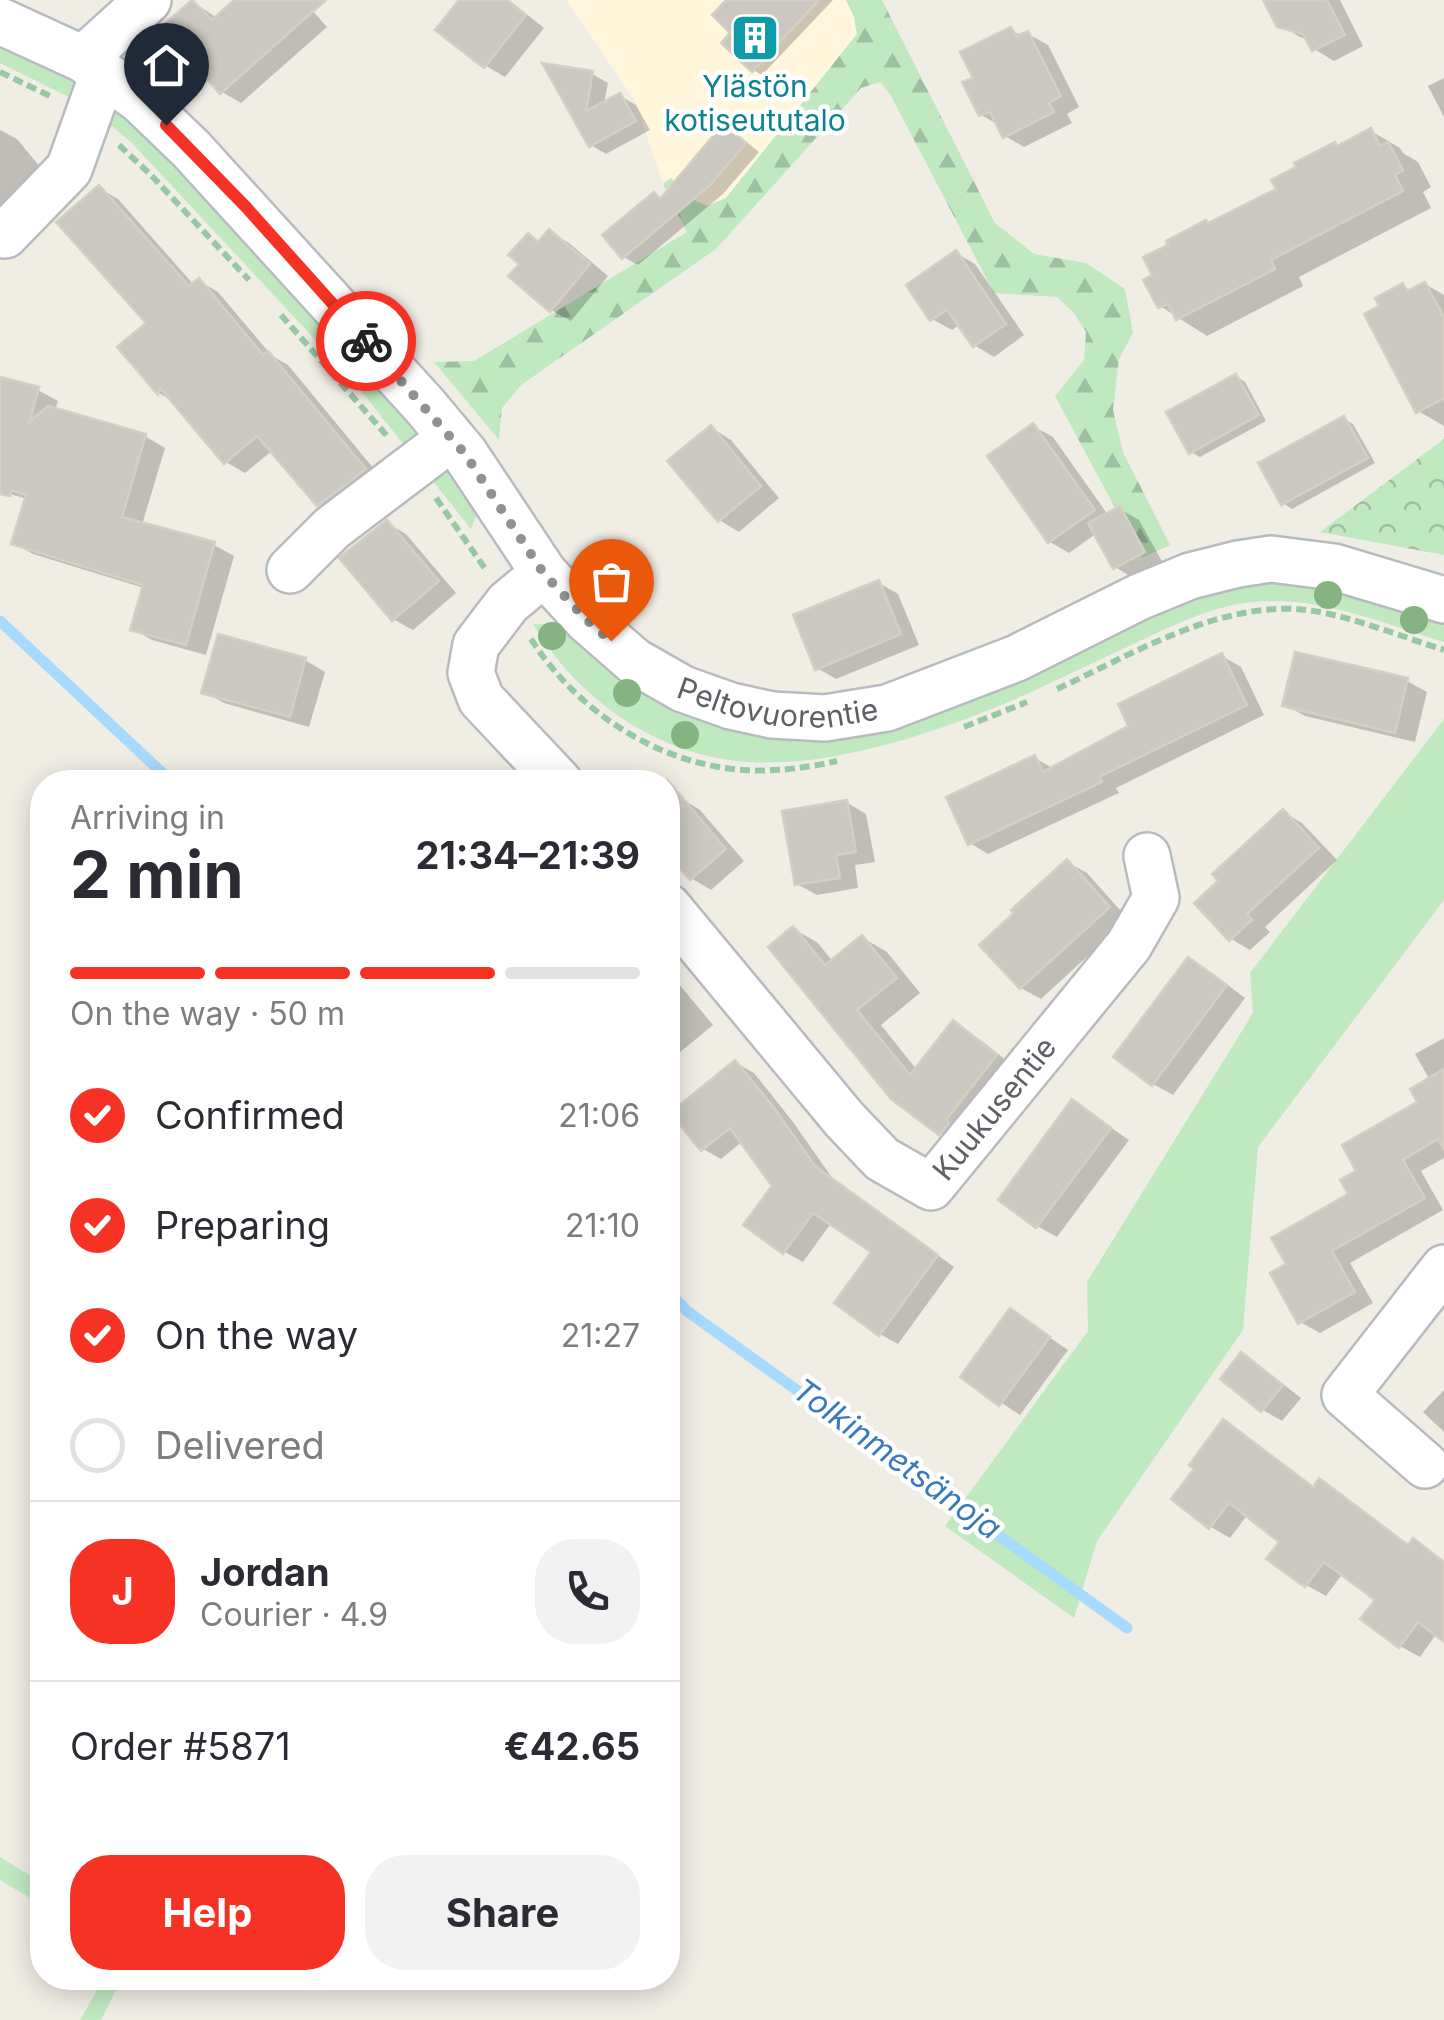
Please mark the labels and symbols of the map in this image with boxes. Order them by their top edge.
building icon: Ylästön kotiseututalo [729,12,781,64]
pin [124,23,209,126]
place label: Ylästön kotiseututalo [664,68,846,138]
courier [316,291,416,391]
pin [569,539,654,642]
street label: Peltovuorentie [673,669,881,735]
street label: Kuukusentie [925,1029,1063,1187]
water label: Tolkinmetsänoja [785,1370,1009,1547]

